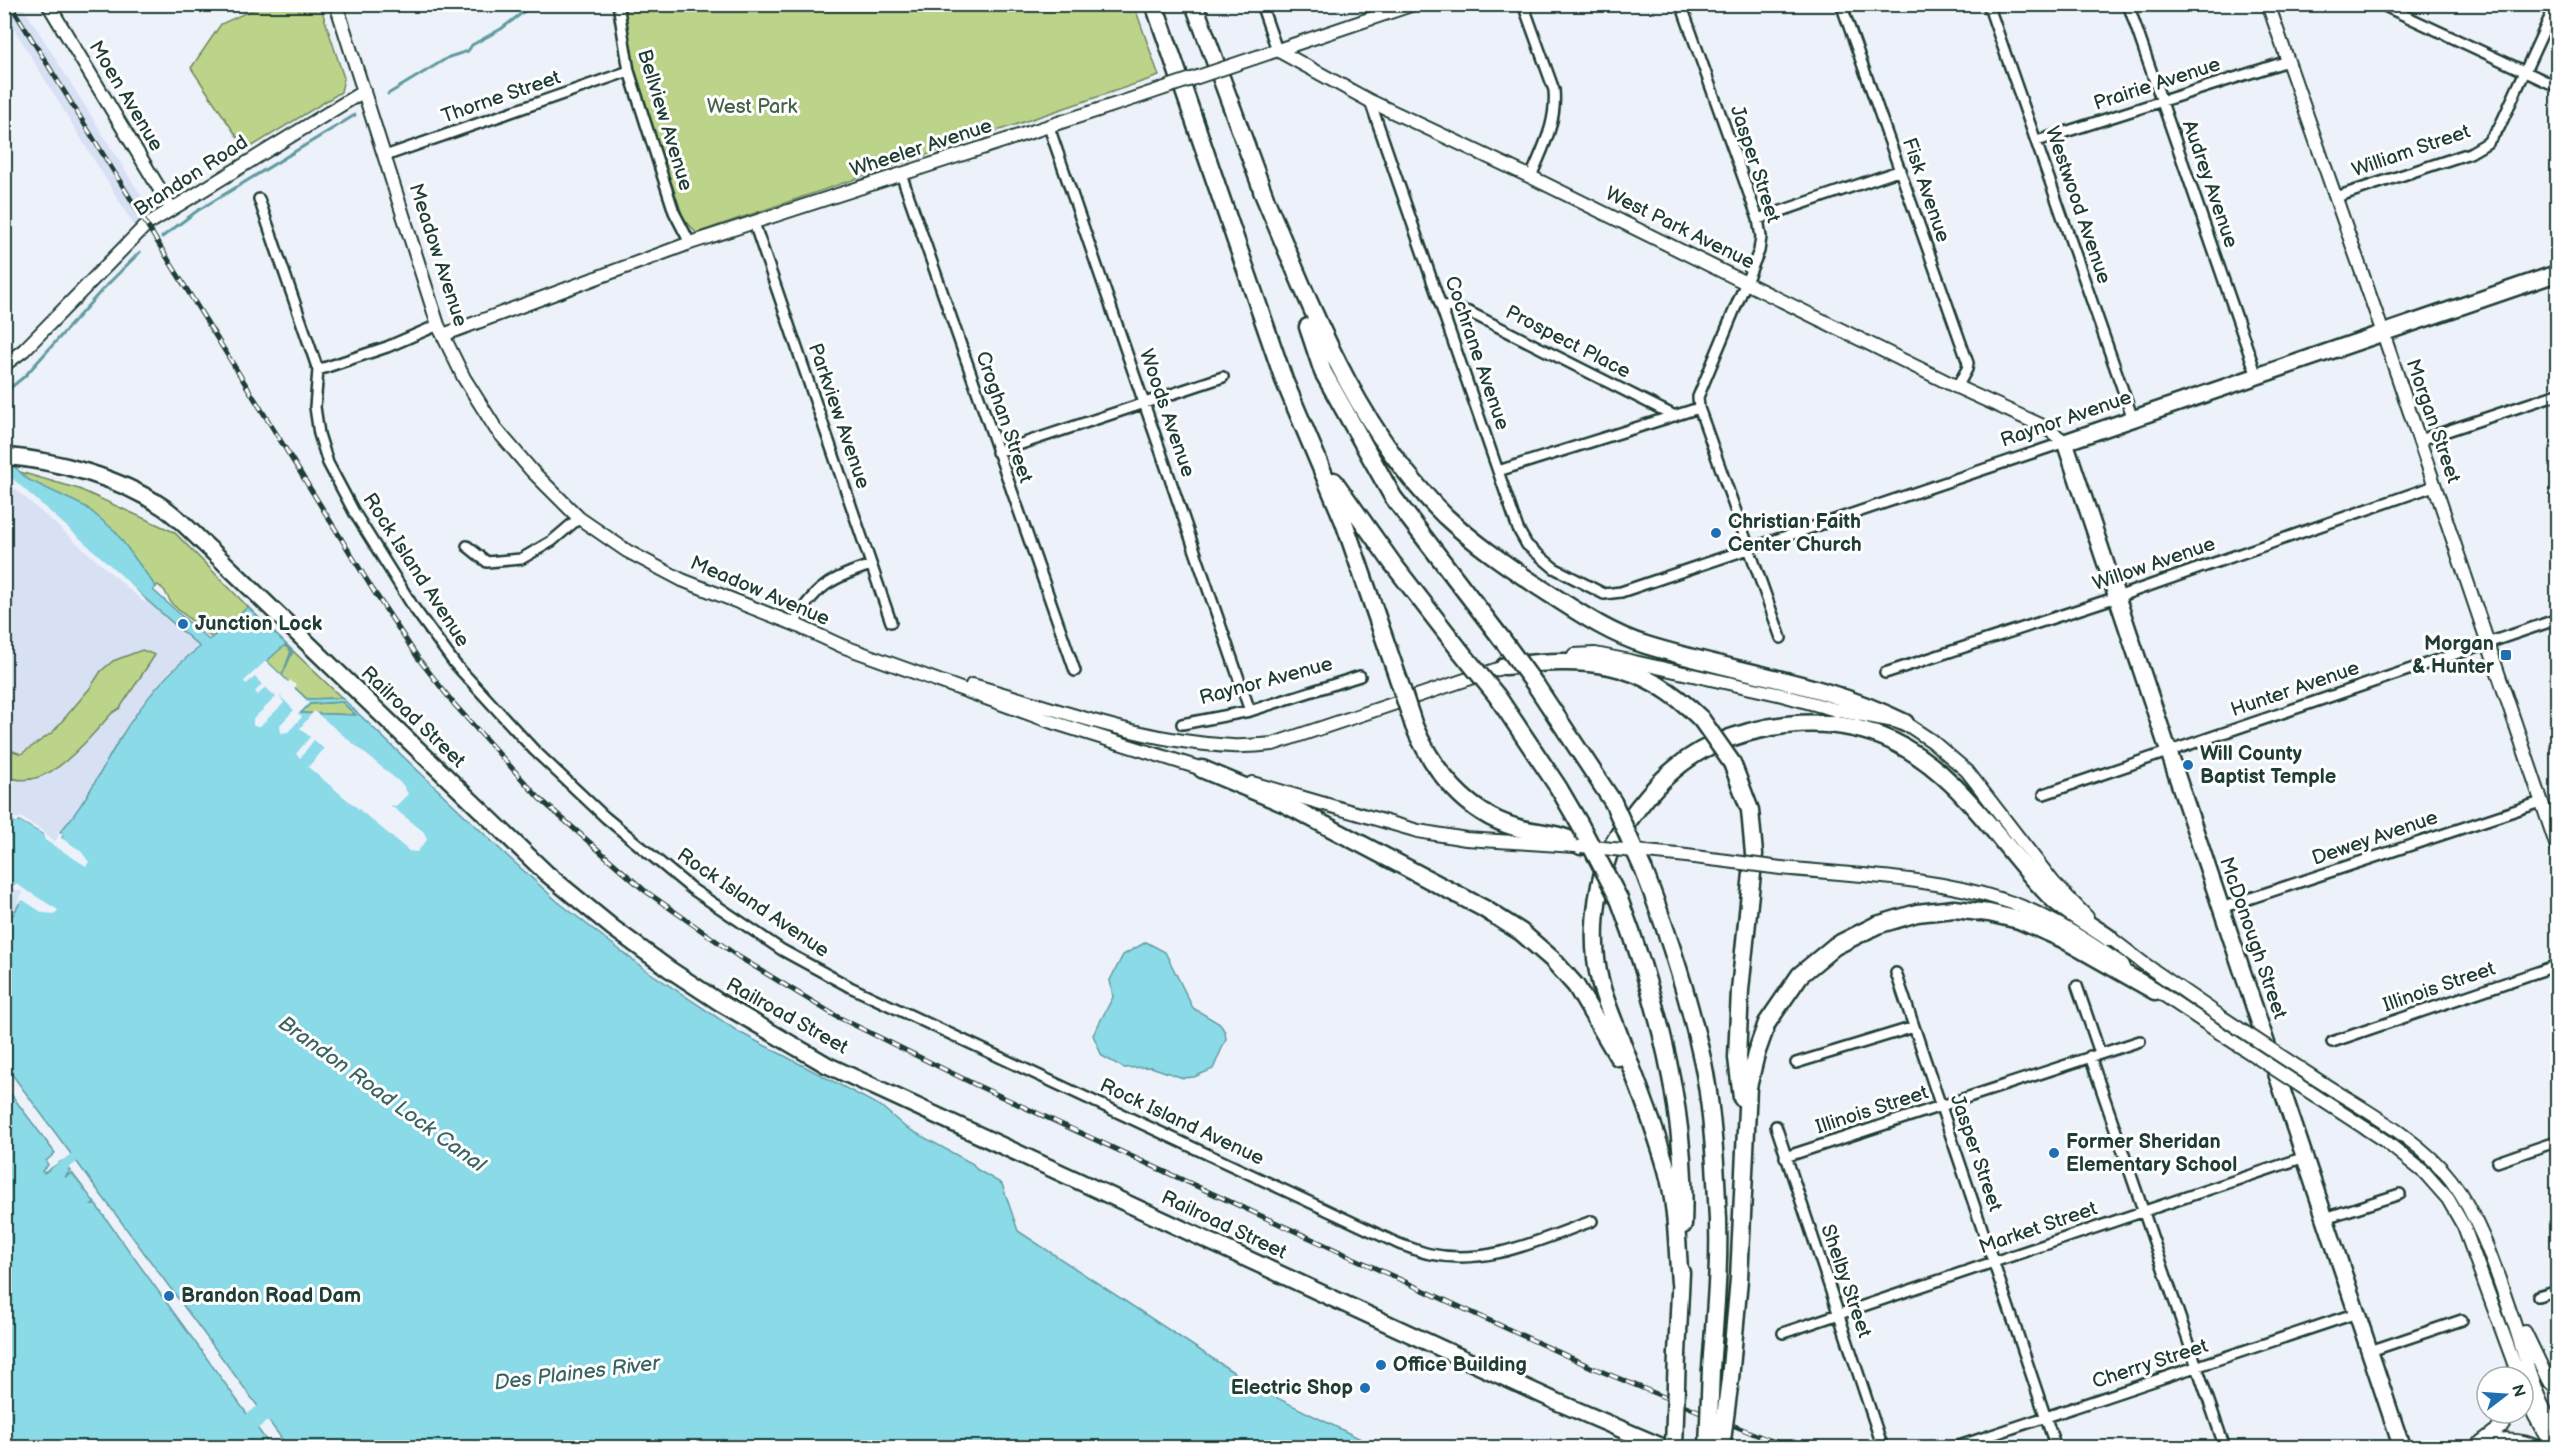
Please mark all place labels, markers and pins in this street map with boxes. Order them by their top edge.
place label: Christian Faith Center Church [1728,510,1862,557]
marker: Christian Faith Center Church [1709,526,1723,540]
place label: Junction Lock [195,612,323,636]
marker: Junction Lock [176,617,190,631]
place label: Morgan & Hunter [2412,632,2495,679]
marker: Morgan & Hunter [2499,648,2513,662]
place label: Will County Baptist Temple [2200,742,2336,789]
marker: Will County Baptist Temple [2181,758,2195,772]
place label: Former Sheridan Elementary School [2066,1130,2237,1177]
marker: Former Sheridan Elementary School [2047,1146,2061,1160]
place label: Brandon Road Dam [181,1284,361,1308]
marker: Brandon Road Dam [162,1289,176,1303]
place label: Office Building [1393,1353,1527,1377]
marker: Office Building [1374,1358,1388,1372]
place label: Electric Shop [1231,1376,1353,1400]
marker: Electric Shop [1358,1381,1372,1395]

